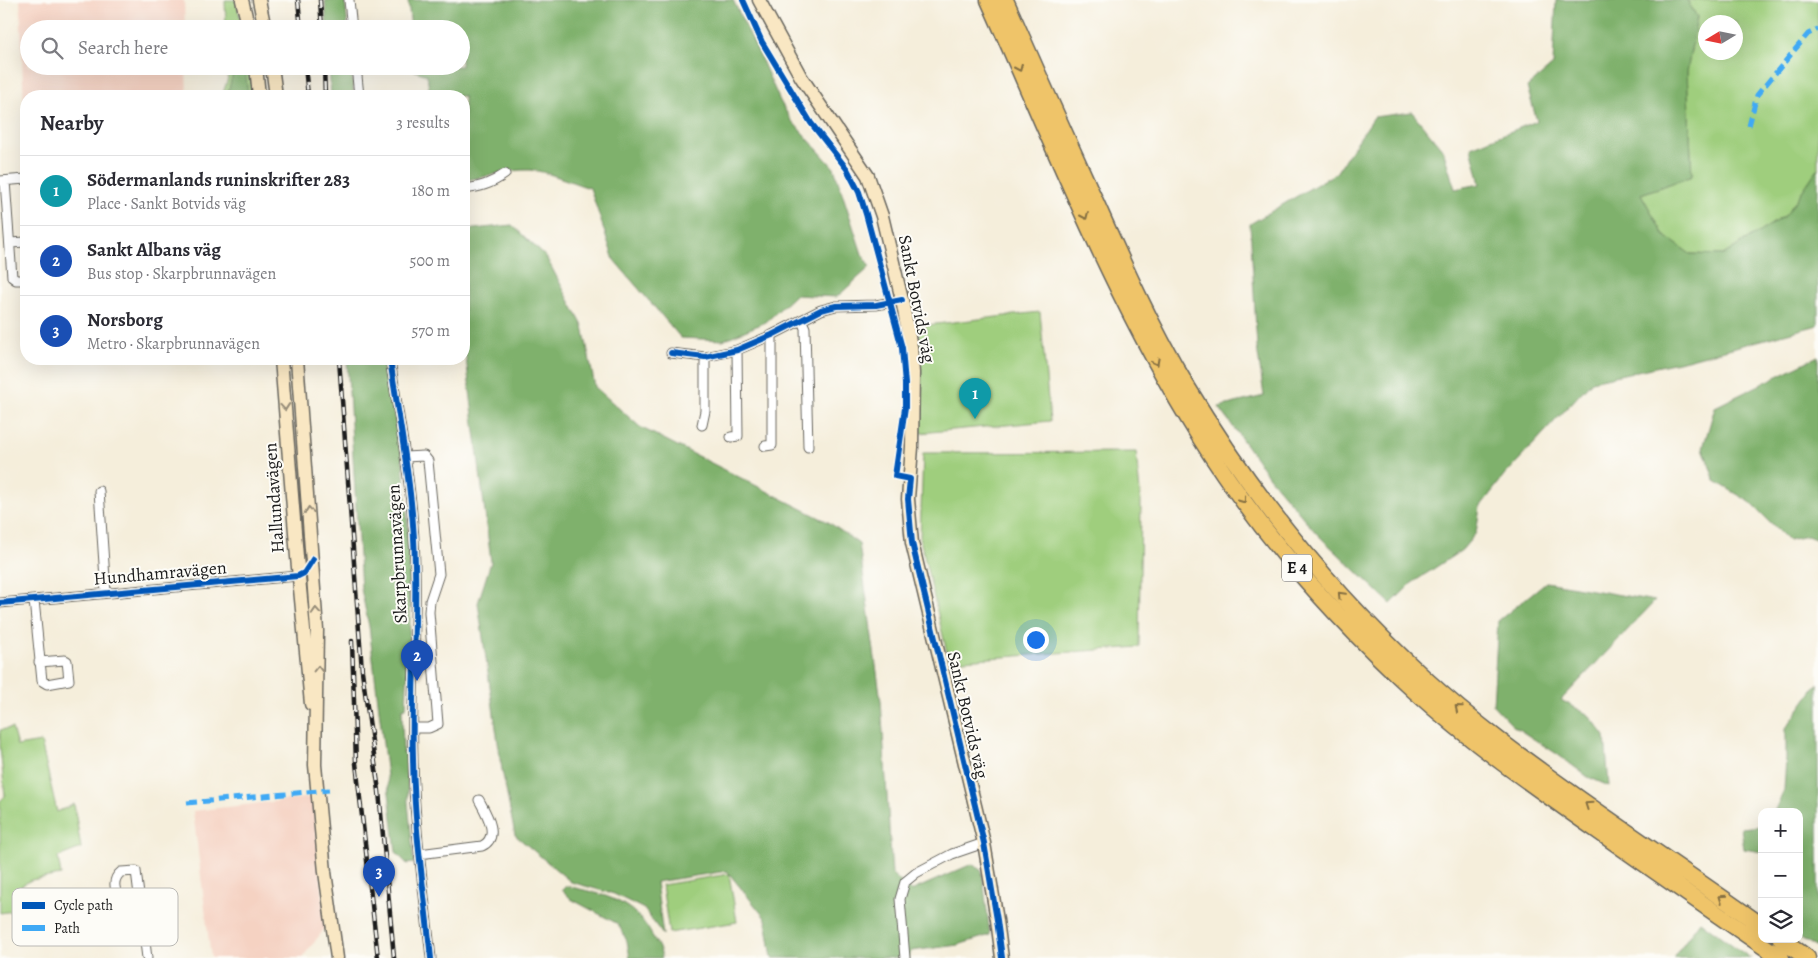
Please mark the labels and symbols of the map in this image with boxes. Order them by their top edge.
north arrow [1698,15,1743,60]
one-way arrow [1013,63,1024,72]
one-way arrow [1079,211,1090,220]
street label: Sankt Botvids väg [893,233,941,365]
one-way arrow [1150,357,1160,366]
pin: 1 [959,378,991,419]
one-way arrow [279,404,290,412]
street label: Hallundavägen [258,442,290,554]
street label: Skarpbrunnavägen [381,484,413,624]
one-way arrow [1237,494,1246,503]
one-way arrow [304,506,315,514]
road number: E 4 [1282,554,1312,582]
street label: Hundhamravägen [92,555,228,591]
one-way arrow [1338,592,1347,601]
one-way arrow [311,606,322,614]
your location [1023,627,1049,653]
pin: 2 [401,640,433,681]
street label: Sankt Botvids väg [942,649,994,781]
one-way arrow [313,665,323,673]
one-way arrow [1455,704,1464,713]
one-way arrow [1585,802,1594,811]
pin: 3 [363,856,395,897]
legend [12,888,178,946]
one-way arrow [1718,895,1727,904]
text: Cycle path [54,896,114,915]
text: Path [54,919,81,938]

